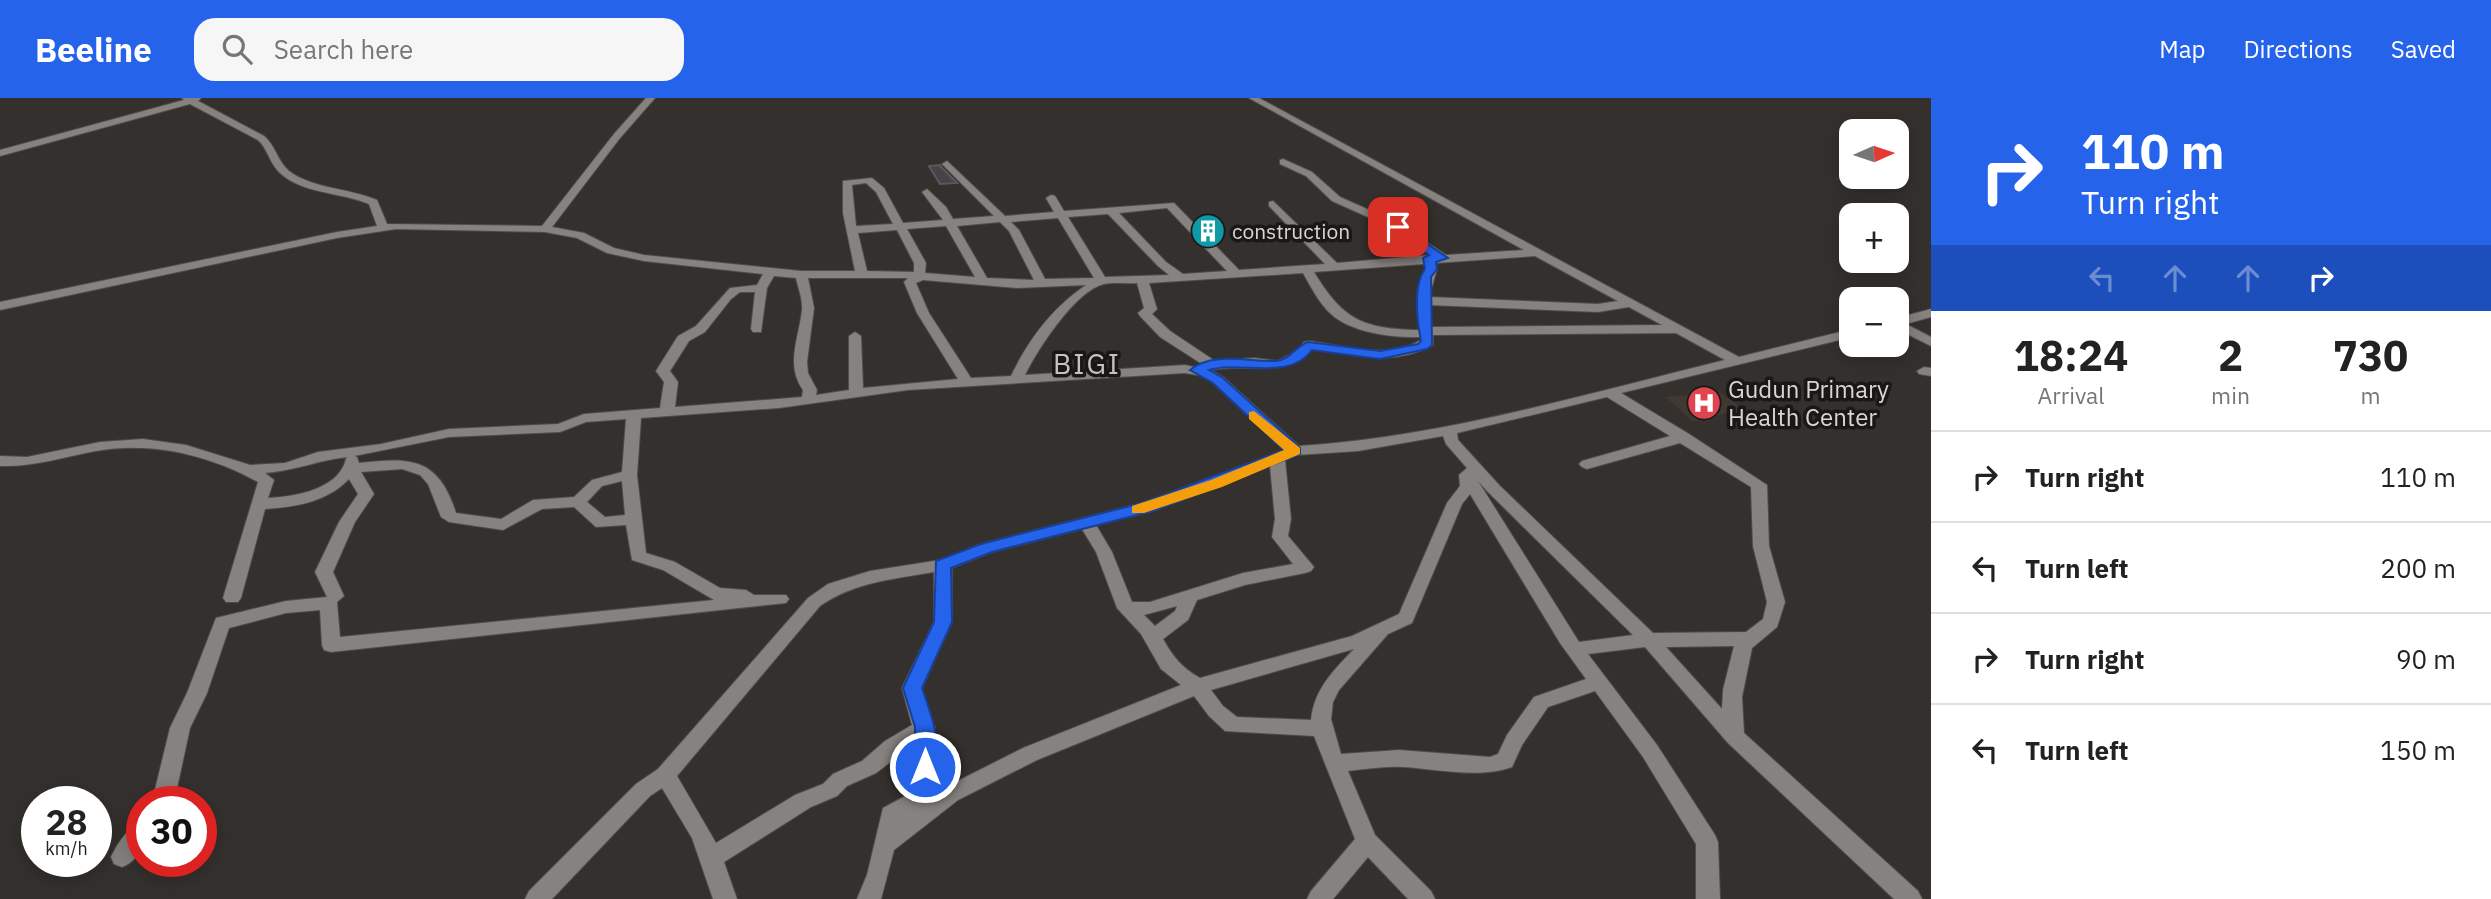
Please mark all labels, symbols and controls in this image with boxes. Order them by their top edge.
search box [194,18,684,81]
text: Beeline [35,28,152,71]
icon: search [218,30,256,68]
text: Search here [274,32,413,66]
text: Map [2159,33,2205,65]
text: Directions [2243,33,2353,65]
text: Saved [2391,33,2456,65]
north arrow [1839,119,1909,189]
map controls [1839,119,1909,357]
text: 110 m [2081,119,2225,182]
icon: right [1966,126,2057,217]
text: Turn right [2081,181,2219,223]
pin [1368,197,1428,257]
button: + [1839,203,1909,273]
icon: arrive [1379,208,1417,246]
building icon: construction [1189,212,1227,250]
place label: construction [1232,217,1350,245]
icon: left [2083,259,2121,297]
icon: ahead [2156,259,2194,297]
icon: ahead [2229,259,2267,297]
icon: right [2302,259,2340,297]
button: − [1839,287,1909,357]
text: 18:24 [2014,328,2128,383]
text: 2 [2218,328,2243,383]
text: 730 [2333,328,2408,383]
district label: BIGI [1053,345,1121,382]
place label: Gudun Primary Health Center [1728,373,1889,433]
text: Arrival [2038,380,2105,410]
text: min [2211,380,2250,410]
text: m [2360,380,2381,410]
hospital icon: Gudun Primary Health Center [1685,384,1723,422]
icon: right [1966,458,2004,496]
text: Turn right [2025,460,2144,494]
text: 110 m [2380,460,2456,494]
icon: left [1966,549,2004,587]
text: Turn left [2025,551,2128,585]
text: 200 m [2380,551,2456,585]
icon: right [1966,640,2004,678]
text: Turn right [2025,642,2144,676]
text: 90 m [2396,642,2456,676]
position arrow [888,730,962,804]
icon: left [1966,731,2004,769]
text: Turn left [2025,733,2128,767]
text: 150 m [2380,733,2456,767]
speed limit sign: 30 [126,786,217,877]
text: 28 [45,799,88,845]
text: km/h [45,837,88,860]

